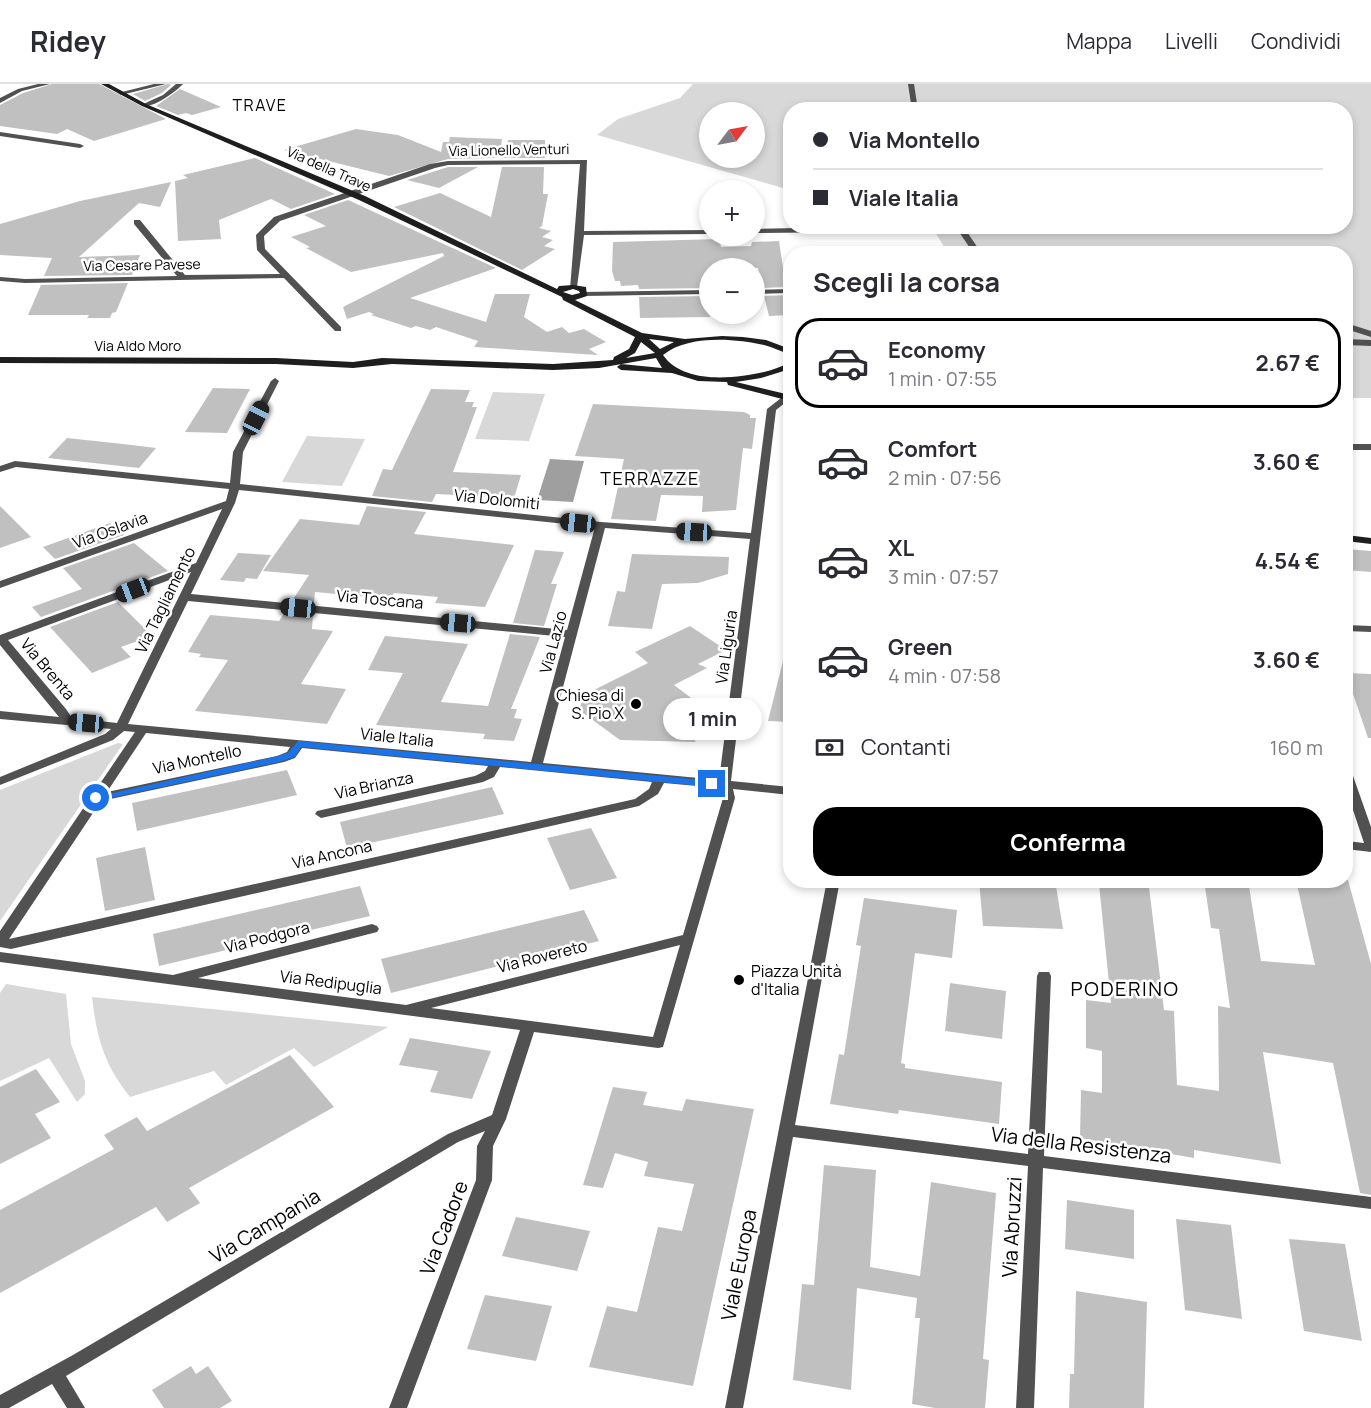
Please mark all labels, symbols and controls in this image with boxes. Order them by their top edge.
text: Ridey [30,22,106,60]
text: Mappa [1066,27,1132,55]
text: Livelli [1165,27,1218,55]
text: Condividi [1251,27,1341,55]
district label: TRAVE [233,94,287,116]
north arrow [699,102,765,168]
map controls [699,102,765,324]
text: Via Montello [849,125,980,155]
street label: Via Lionello Venturi [448,139,570,160]
street label: Via della Trave [284,141,374,196]
button: + [699,180,765,246]
text: Viale Italia [849,183,959,213]
street label: Via Cesare Pavese [83,254,201,275]
button: − [699,258,765,324]
text: Scegli la corsa [813,263,1000,300]
text: Economy [888,335,986,365]
street label: Via Aldo Moro [95,336,181,355]
icon: car [816,336,870,390]
text: 2.67 € [1255,348,1320,378]
text: 1 min · 07:55 [888,365,997,392]
car [240,398,272,438]
text: Comfort [888,434,977,464]
icon: car [816,435,870,489]
text: 3.60 € [1253,447,1320,477]
text: 2 min · 07:56 [888,464,1002,491]
district label: TERRAZZE [600,466,700,490]
street label: Via Dolomiti [453,484,541,514]
street label: Via Oslavia [69,506,151,554]
car [559,512,597,534]
car [676,522,712,542]
text: XL [888,533,914,563]
icon: car [816,534,870,588]
street label: Via Tagliamento [130,543,200,657]
text: 4.54 € [1255,546,1320,576]
text: 3 min · 07:57 [888,563,999,590]
car [113,575,153,605]
street label: Via Toscana [336,584,424,614]
car [279,597,317,619]
street label: Via Lazio [534,608,572,676]
street label: Via Liguria [710,609,742,685]
car [439,612,477,634]
text: Green [888,632,953,662]
street label: Via Brenta [16,633,80,705]
icon: car [816,633,870,687]
text: 3.60 € [1253,645,1320,675]
text: 4 min · 07:58 [888,662,1001,689]
place label: Chiesa di S. Pio X [556,684,624,724]
marker: Chiesa di S. Pio X [629,697,643,711]
callout: 1 min [662,697,762,739]
text: 1 min [688,705,737,732]
car [67,712,105,734]
street label: Viale Italia [359,722,435,752]
icon: cash [813,731,846,764]
text: Contanti [861,732,951,762]
text: 160 m [1270,734,1323,761]
street label: Via Montello [151,739,243,779]
street label: Via Brianza [333,766,415,804]
route end [698,770,725,797]
route start [82,784,109,811]
button: Conferma [813,807,1323,876]
street label: Via Ancona [290,834,374,874]
street label: Via Podgora [222,916,312,958]
street label: Via Rovereto [495,934,589,978]
place label: Piazza Unità d'Italia [751,960,842,1000]
street label: Via Redipuglia [279,965,383,999]
marker: Piazza Unità d'Italia [732,973,746,987]
district label: PODERINO [1071,975,1179,1002]
street label: Via della Resistenza [989,1120,1173,1169]
street label: Via Abruzzi [995,1176,1028,1278]
street label: Via Cadore [413,1177,474,1279]
street label: Via Campania [204,1182,325,1269]
street label: Viale Europa [714,1207,763,1323]

